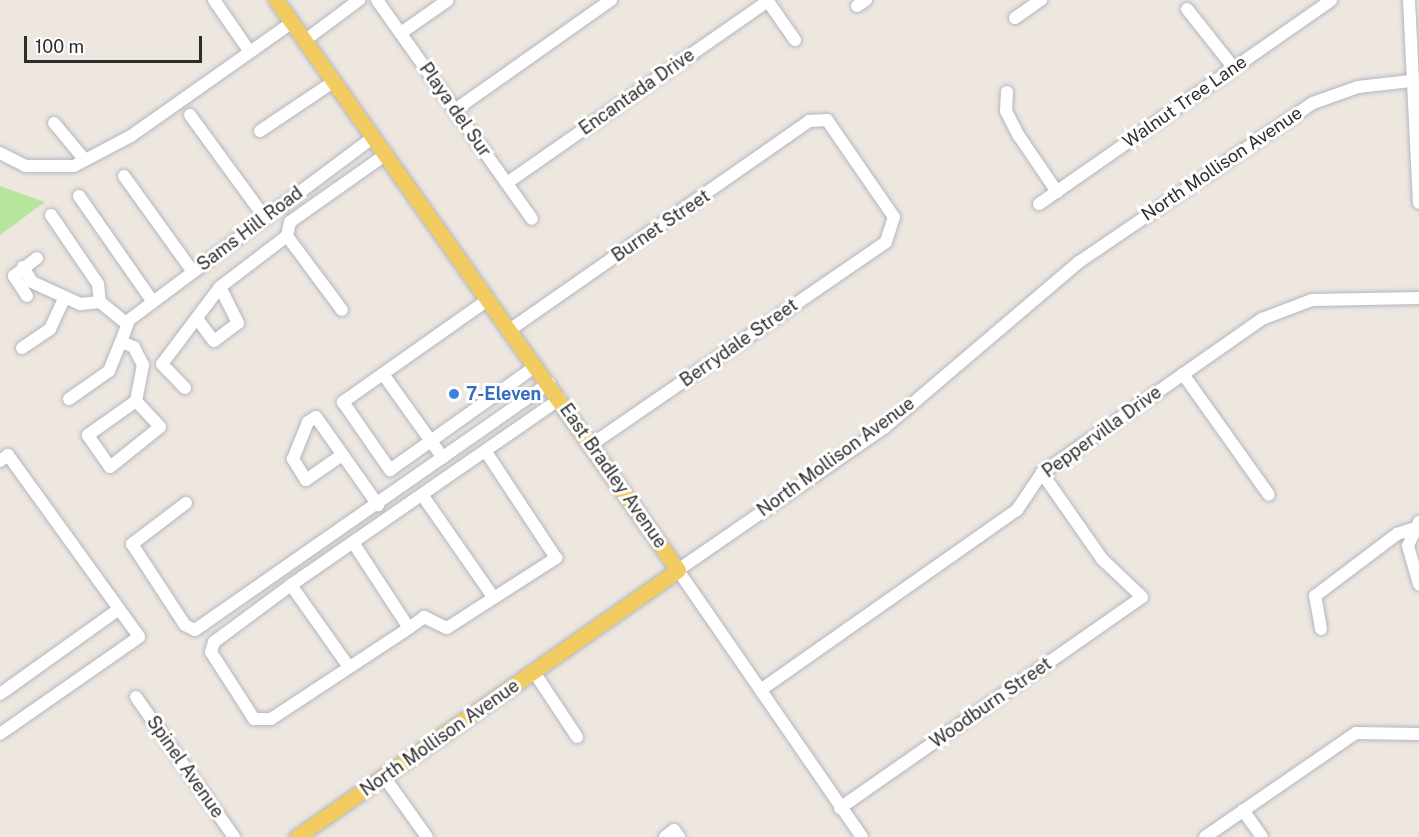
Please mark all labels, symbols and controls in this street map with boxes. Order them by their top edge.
scale bar [27,24,206,62]
text: 100 m [35,36,84,57]
street label: Encantada Drive [575,44,699,140]
street label: Walnut Tree Lane [1119,51,1251,153]
street label: Playa del Sur [414,58,496,162]
street label: North Mollison Avenue [1138,102,1306,226]
street label: Sams Hill Road [193,182,307,276]
street label: Burnet Street [608,185,714,267]
street label: Berrydale Street [676,294,802,392]
street label: Peppervilla Drive [1038,382,1166,482]
place label: 7-Eleven [466,383,541,405]
marker: 7-Eleven [447,387,461,401]
street label: North Mollison Avenue [753,393,919,521]
street label: East Bradley Avenue [555,399,671,553]
street label: Woodburn Street [926,653,1056,753]
street label: North Mollison Avenue [356,675,524,801]
street label: Spinel Avenue [142,712,228,822]

